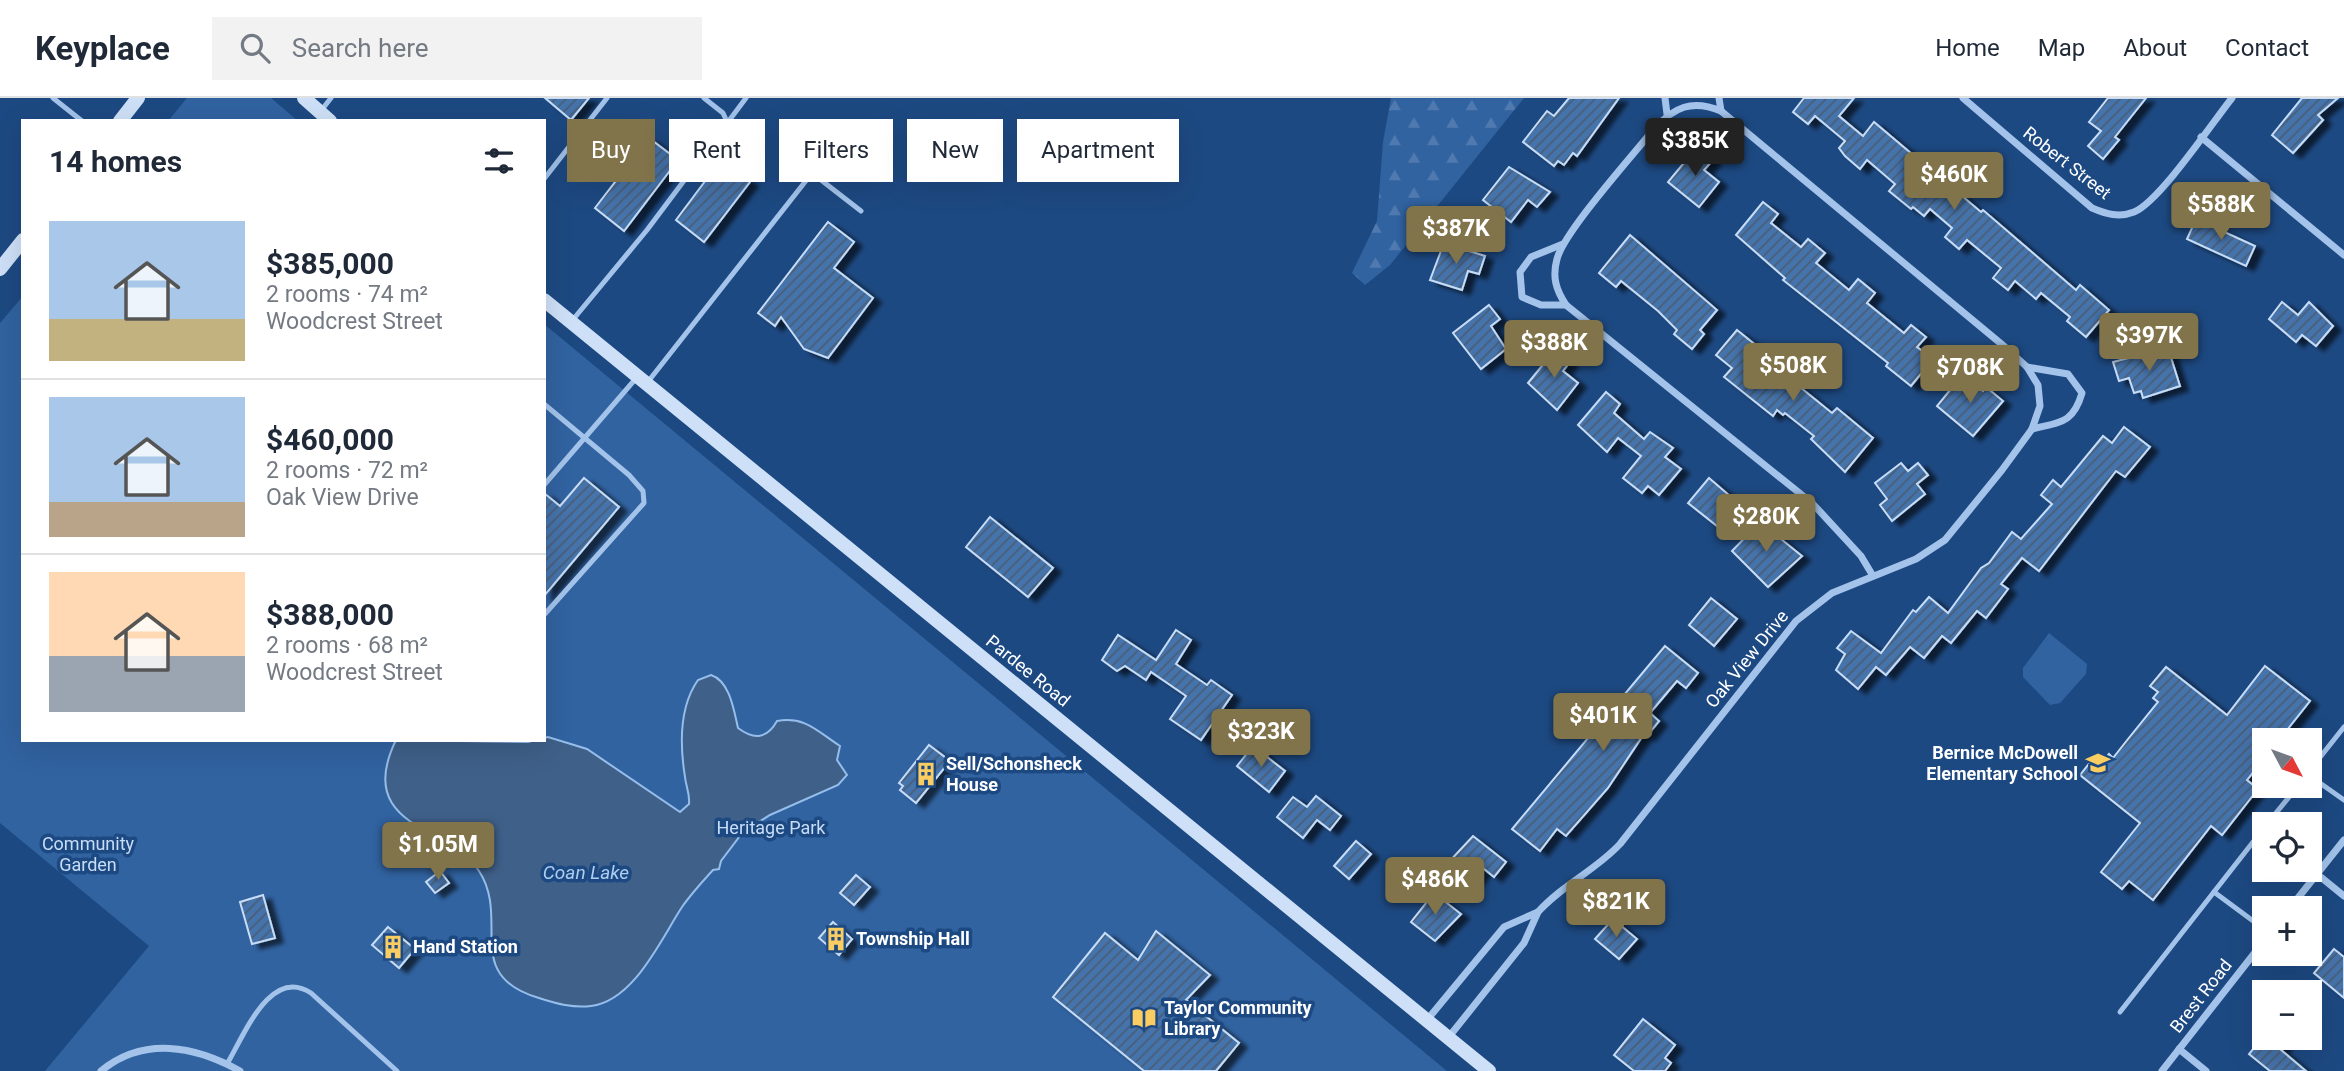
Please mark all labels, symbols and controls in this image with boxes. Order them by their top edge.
search box [212,17,702,80]
text: Keyplace [35,29,170,68]
icon: search [236,29,274,67]
text: Search here [292,33,429,63]
text: Home [1935,34,2000,62]
text: Map [2038,34,2085,62]
text: About [2123,34,2187,62]
text: Contact [2225,34,2309,62]
pin: $385K [1646,118,1744,178]
chip: Buy [567,119,655,182]
chip: Rent [669,119,765,182]
chip: Filters [779,119,893,182]
chip: New [907,119,1003,182]
chip: Apartment [1017,119,1179,182]
street label: Robert Street [2019,122,2115,203]
text: $385K [1661,127,1729,154]
icon: filters [480,142,518,180]
text: 14 homes [49,144,182,179]
pin: $460K [1905,152,2003,212]
text: $460K [1920,161,1988,188]
pin: $588K [2172,183,2270,242]
text: $588K [2187,191,2255,218]
pin: $387K [1407,206,1505,266]
text: $387K [1422,215,1490,242]
text: $385,000 [266,246,394,281]
icon: home [105,249,189,333]
text: 2 rooms · 74 m² [266,281,428,308]
text: Woodcrest Street [266,308,443,335]
pin: $397K [2100,314,2198,373]
pin: $388K [1505,320,1603,380]
text: $397K [2115,322,2183,349]
text: $388K [1520,329,1588,356]
pin: $508K [1744,344,1842,403]
pin: $708K [1921,345,2019,405]
text: $508K [1759,352,1827,379]
text: $708K [1936,354,2004,381]
text: $460,000 [266,422,394,457]
icon: home [105,425,189,509]
text: 2 rooms · 72 m² [266,457,428,484]
text: Oak View Drive [266,484,419,511]
pin: $280K [1717,494,1815,554]
text: $280K [1732,503,1800,530]
text: $388,000 [266,597,394,632]
icon: home [105,600,189,684]
street label: Oak View Drive [1701,606,1792,712]
street label: Pardee Road [982,630,1075,711]
text: 2 rooms · 68 m² [266,632,428,659]
text: Woodcrest Street [266,659,443,686]
pin: $401K [1554,694,1652,753]
text: $401K [1569,702,1637,729]
pin: $323K [1212,710,1310,769]
text: $323K [1227,718,1295,745]
north arrow [2252,728,2322,798]
map controls [2252,728,2322,1050]
place label: Bernice McDowell Elementary School [1926,742,2078,784]
school or university icon: Bernice McDowell Elementary School [2084,749,2112,777]
place label: Sell/Schonsheck House [946,753,1082,795]
building icon: Sell/Schonsheck House [912,760,940,788]
button: locate [2252,812,2322,882]
park label: Heritage Park [717,817,826,838]
pin: $1.05M [381,822,495,882]
text: $1.05M [398,831,478,858]
park label: Community Garden [42,833,135,875]
pin: $486K [1386,858,1484,917]
water label: Coan Lake [543,861,629,884]
text: $486K [1401,866,1469,893]
pin: $821K [1567,880,1665,939]
text: $821K [1582,888,1650,915]
button: + [2252,896,2322,966]
building icon: Township Hall [822,925,850,953]
place label: Township Hall [856,928,970,949]
building icon: Hand Station [379,933,407,961]
place label: Hand Station [413,936,518,957]
street label: Brest Road [2165,955,2236,1037]
button: − [2252,980,2322,1050]
place label: Taylor Community Library [1164,997,1313,1039]
library icon: Taylor Community Library [1130,1004,1158,1032]

